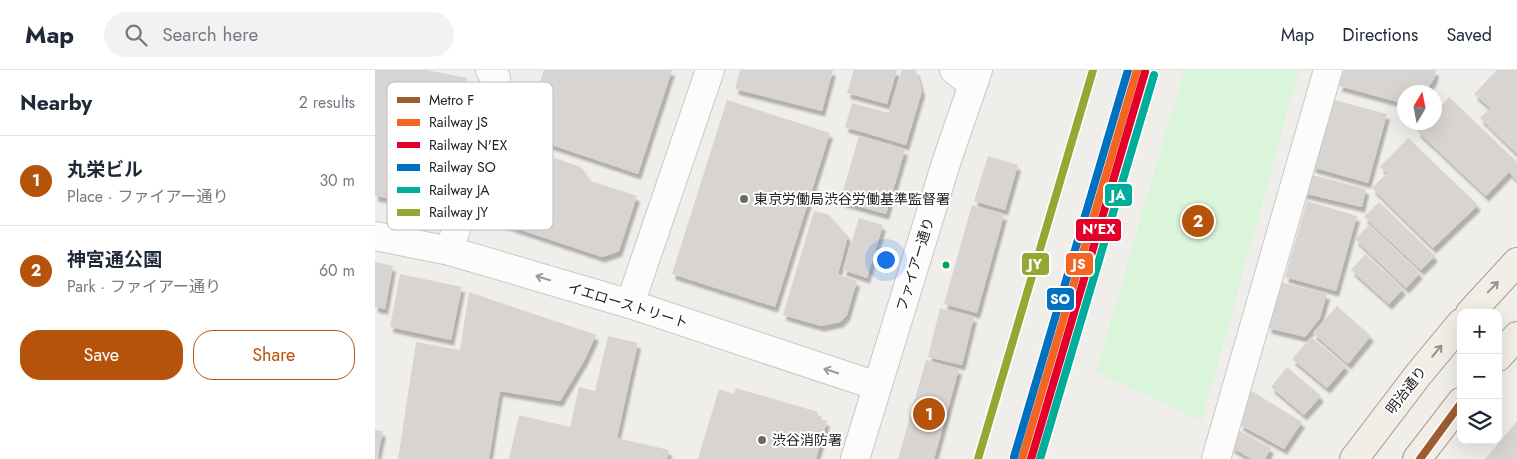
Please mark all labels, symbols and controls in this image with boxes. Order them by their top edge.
search box [104,12,454,57]
text: Map [25,17,74,52]
icon: search [122,21,150,49]
text: Search here [162,21,258,48]
text: Map [1281,22,1314,48]
text: Directions [1342,22,1418,48]
text: Saved [1446,22,1492,48]
legend [387,82,553,230]
north arrow [1397,85,1442,130]
text: Nearby [20,88,92,118]
text: Metro F [429,90,474,110]
text: 2 results [299,91,355,114]
text: Railway JS [429,112,488,132]
text: Railway N'EX [429,135,508,155]
text: 丸栄ビル [67,156,143,183]
text: Railway SO [429,157,496,177]
text: 1 [32,169,40,192]
text: 30 m [319,169,355,192]
text: Railway JA [429,180,490,200]
line badge: JA [1104,183,1133,207]
text: Place · ファイアー通り [67,185,228,208]
text: JA [1108,185,1126,205]
place label: 東京労働局渋谷労働基準監督署 [754,189,950,209]
marker: 東京労働局渋谷労働基準監督署 [738,193,750,205]
text: Railway JY [429,202,488,222]
pin: 2 [1182,202,1214,240]
street label: ファイアー通り [891,215,939,313]
line badge: N'EX [1075,218,1122,242]
text: N'EX [1082,219,1116,239]
text: 神宮通公園 [67,246,162,273]
your location [873,247,899,273]
line badge: JY [1021,252,1050,276]
line badge: JS [1065,252,1094,276]
text: JY [1025,254,1043,274]
text: JS [1069,254,1086,274]
text: 2 [31,259,41,282]
text: 60 m [319,259,355,282]
unlabelled marker [941,260,951,270]
one-way arrow [535,273,551,283]
text: Park · ファイアー通り [67,275,221,298]
street label: イエローストリート [565,277,691,333]
one-way arrow [1487,281,1499,294]
line badge: SO [1046,287,1075,311]
text: SO [1050,289,1071,309]
map controls [1457,309,1502,444]
button: + [1457,309,1502,354]
button: Save [20,330,183,380]
button: Share [193,330,355,380]
one-way arrow [1432,345,1443,358]
button: − [1457,354,1502,399]
street label: 明治通り [1381,362,1431,418]
one-way arrow [823,366,839,375]
pin: 1 [913,395,945,433]
button: layers [1457,399,1502,444]
place label: 渋谷消防署 [772,430,842,450]
marker: 渋谷消防署 [756,434,768,446]

